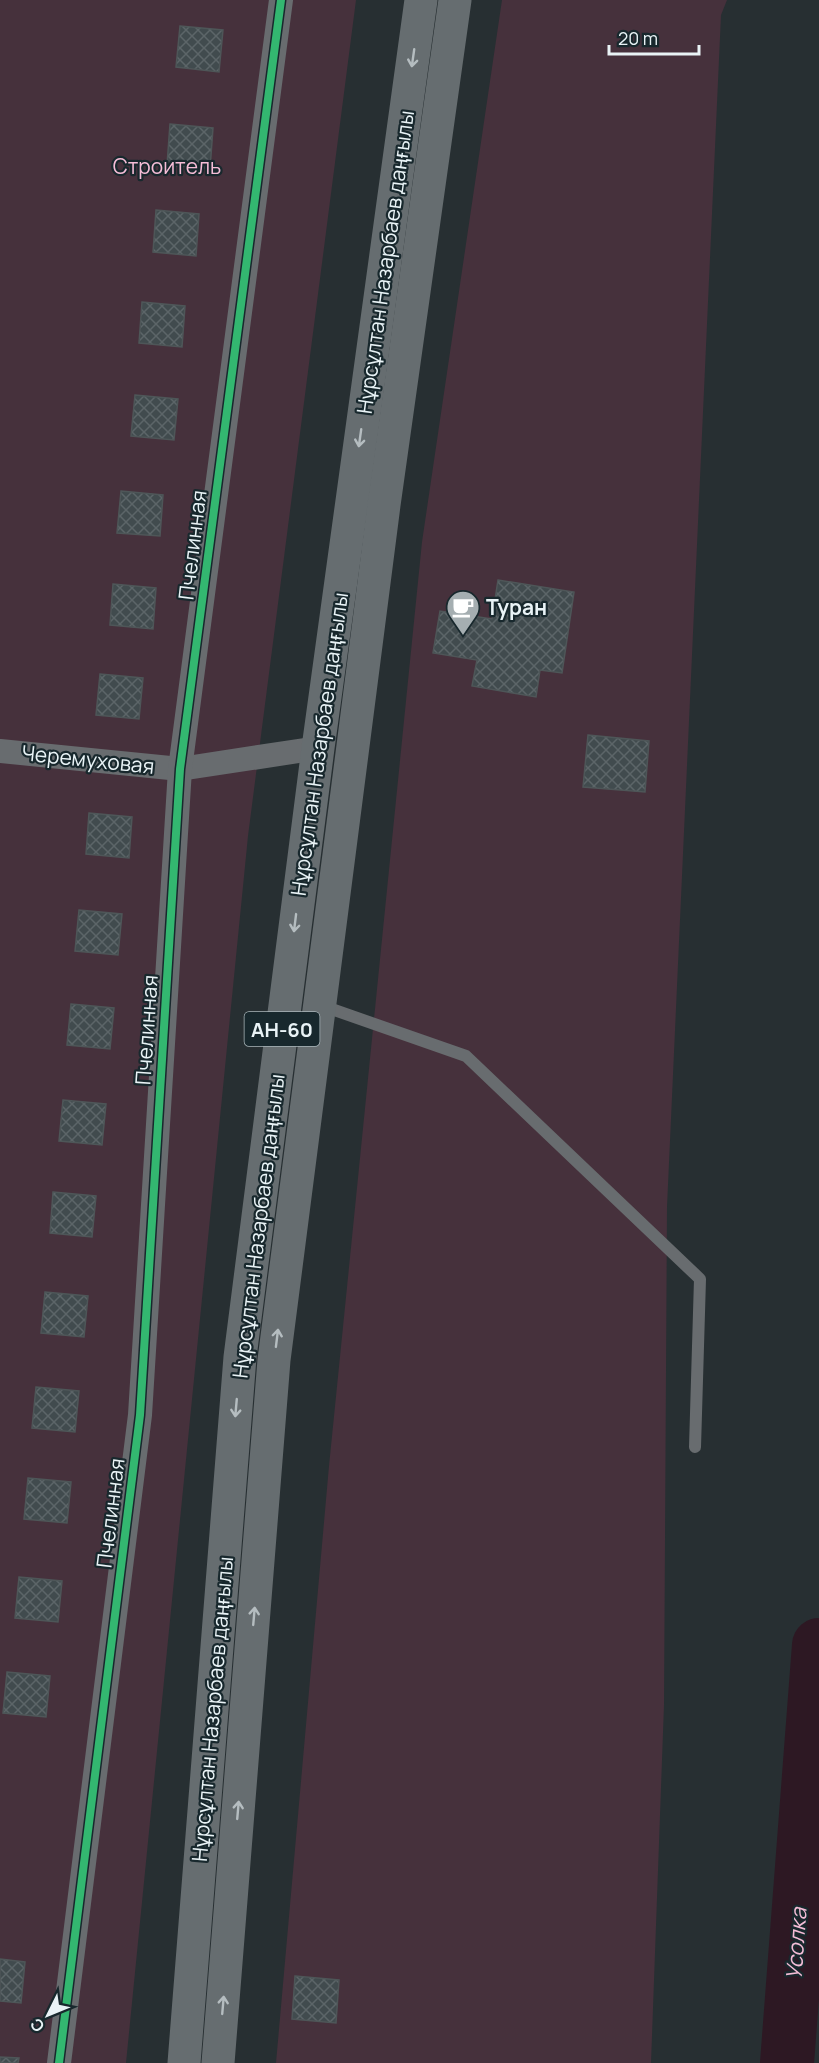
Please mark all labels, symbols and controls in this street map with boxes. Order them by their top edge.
scale bar [609,18,699,56]
text: 20 m [618,26,658,50]
one-way arrow [408,48,419,67]
street label: Нұрсұлтан Назарбаев даңғылы [350,108,420,416]
park label: Строитель [113,152,221,180]
one-way arrow [355,428,366,448]
street label: Пчелинная [171,489,213,601]
cafe icon: Туран [445,589,481,636]
street label: Нұрсұлтан Назарбаев даңғылы [284,590,354,898]
place label: Туран [486,593,547,621]
street label: Черемуховая [20,738,156,780]
one-way arrow [290,913,301,932]
street label: Пчелинная [128,974,164,1086]
road number: АН-60 [244,1012,320,1046]
street label: Нұрсұлтан Назарбаев даңғылы [225,1072,291,1380]
one-way arrow [272,1328,283,1348]
one-way arrow [230,1398,241,1418]
street label: Пчелинная [89,1457,131,1569]
street label: Нұрсұлтан Назарбаев даңғылы [185,1555,239,1863]
one-way arrow [249,1606,260,1626]
one-way arrow [233,1801,244,1821]
water label: Усолка [779,1905,814,1981]
north arrow [18,1985,78,2045]
one-way arrow [217,1995,228,2015]
text: С [25,2013,49,2037]

